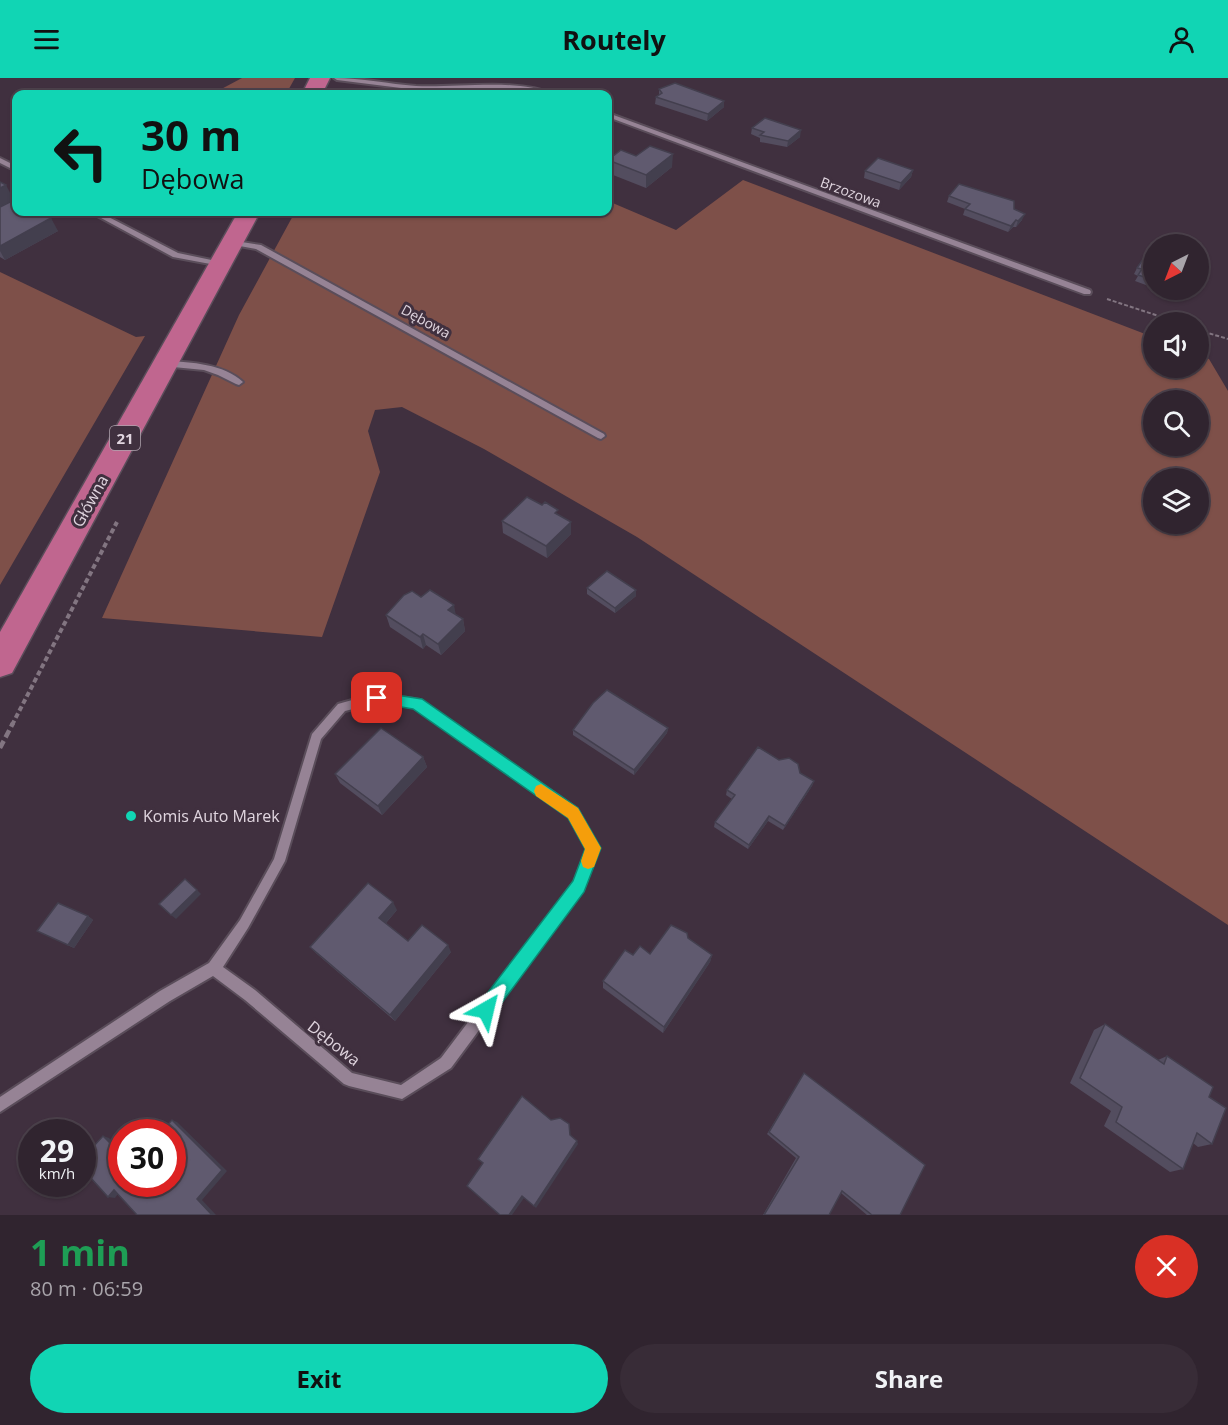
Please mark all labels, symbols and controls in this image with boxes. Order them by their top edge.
text: Routely [562,21,666,58]
icon: menu [30,23,63,56]
icon: person [1165,23,1198,56]
text: 30 m [141,106,241,163]
icon: left [42,114,120,192]
text: Dębowa [141,160,244,197]
street label: Brzozowa [818,172,884,212]
north arrow [1143,234,1209,300]
map controls [1143,234,1209,534]
street label: Dębowa [398,300,454,342]
button: sound [1143,312,1209,378]
button: search [1143,390,1209,456]
road number: 21 [110,426,140,450]
button: layers [1143,468,1209,534]
street label: Główna [67,471,113,531]
pin [351,672,402,723]
icon: arrive [360,681,393,714]
place label: Komis Auto Marek [143,805,280,827]
marker: Komis Auto Marek [124,809,138,823]
position arrow [454,978,518,1042]
street label: Dębowa [303,1015,365,1071]
speed limit sign: 30 [108,1119,186,1197]
text: 29 [40,1130,74,1171]
text: km/h [39,1163,75,1183]
text: 1 min [30,1228,130,1277]
button: close [1135,1235,1198,1298]
text: 80 m · 06:59 [30,1275,143,1302]
button: Exit [30,1344,608,1413]
button: Share [620,1344,1198,1413]

